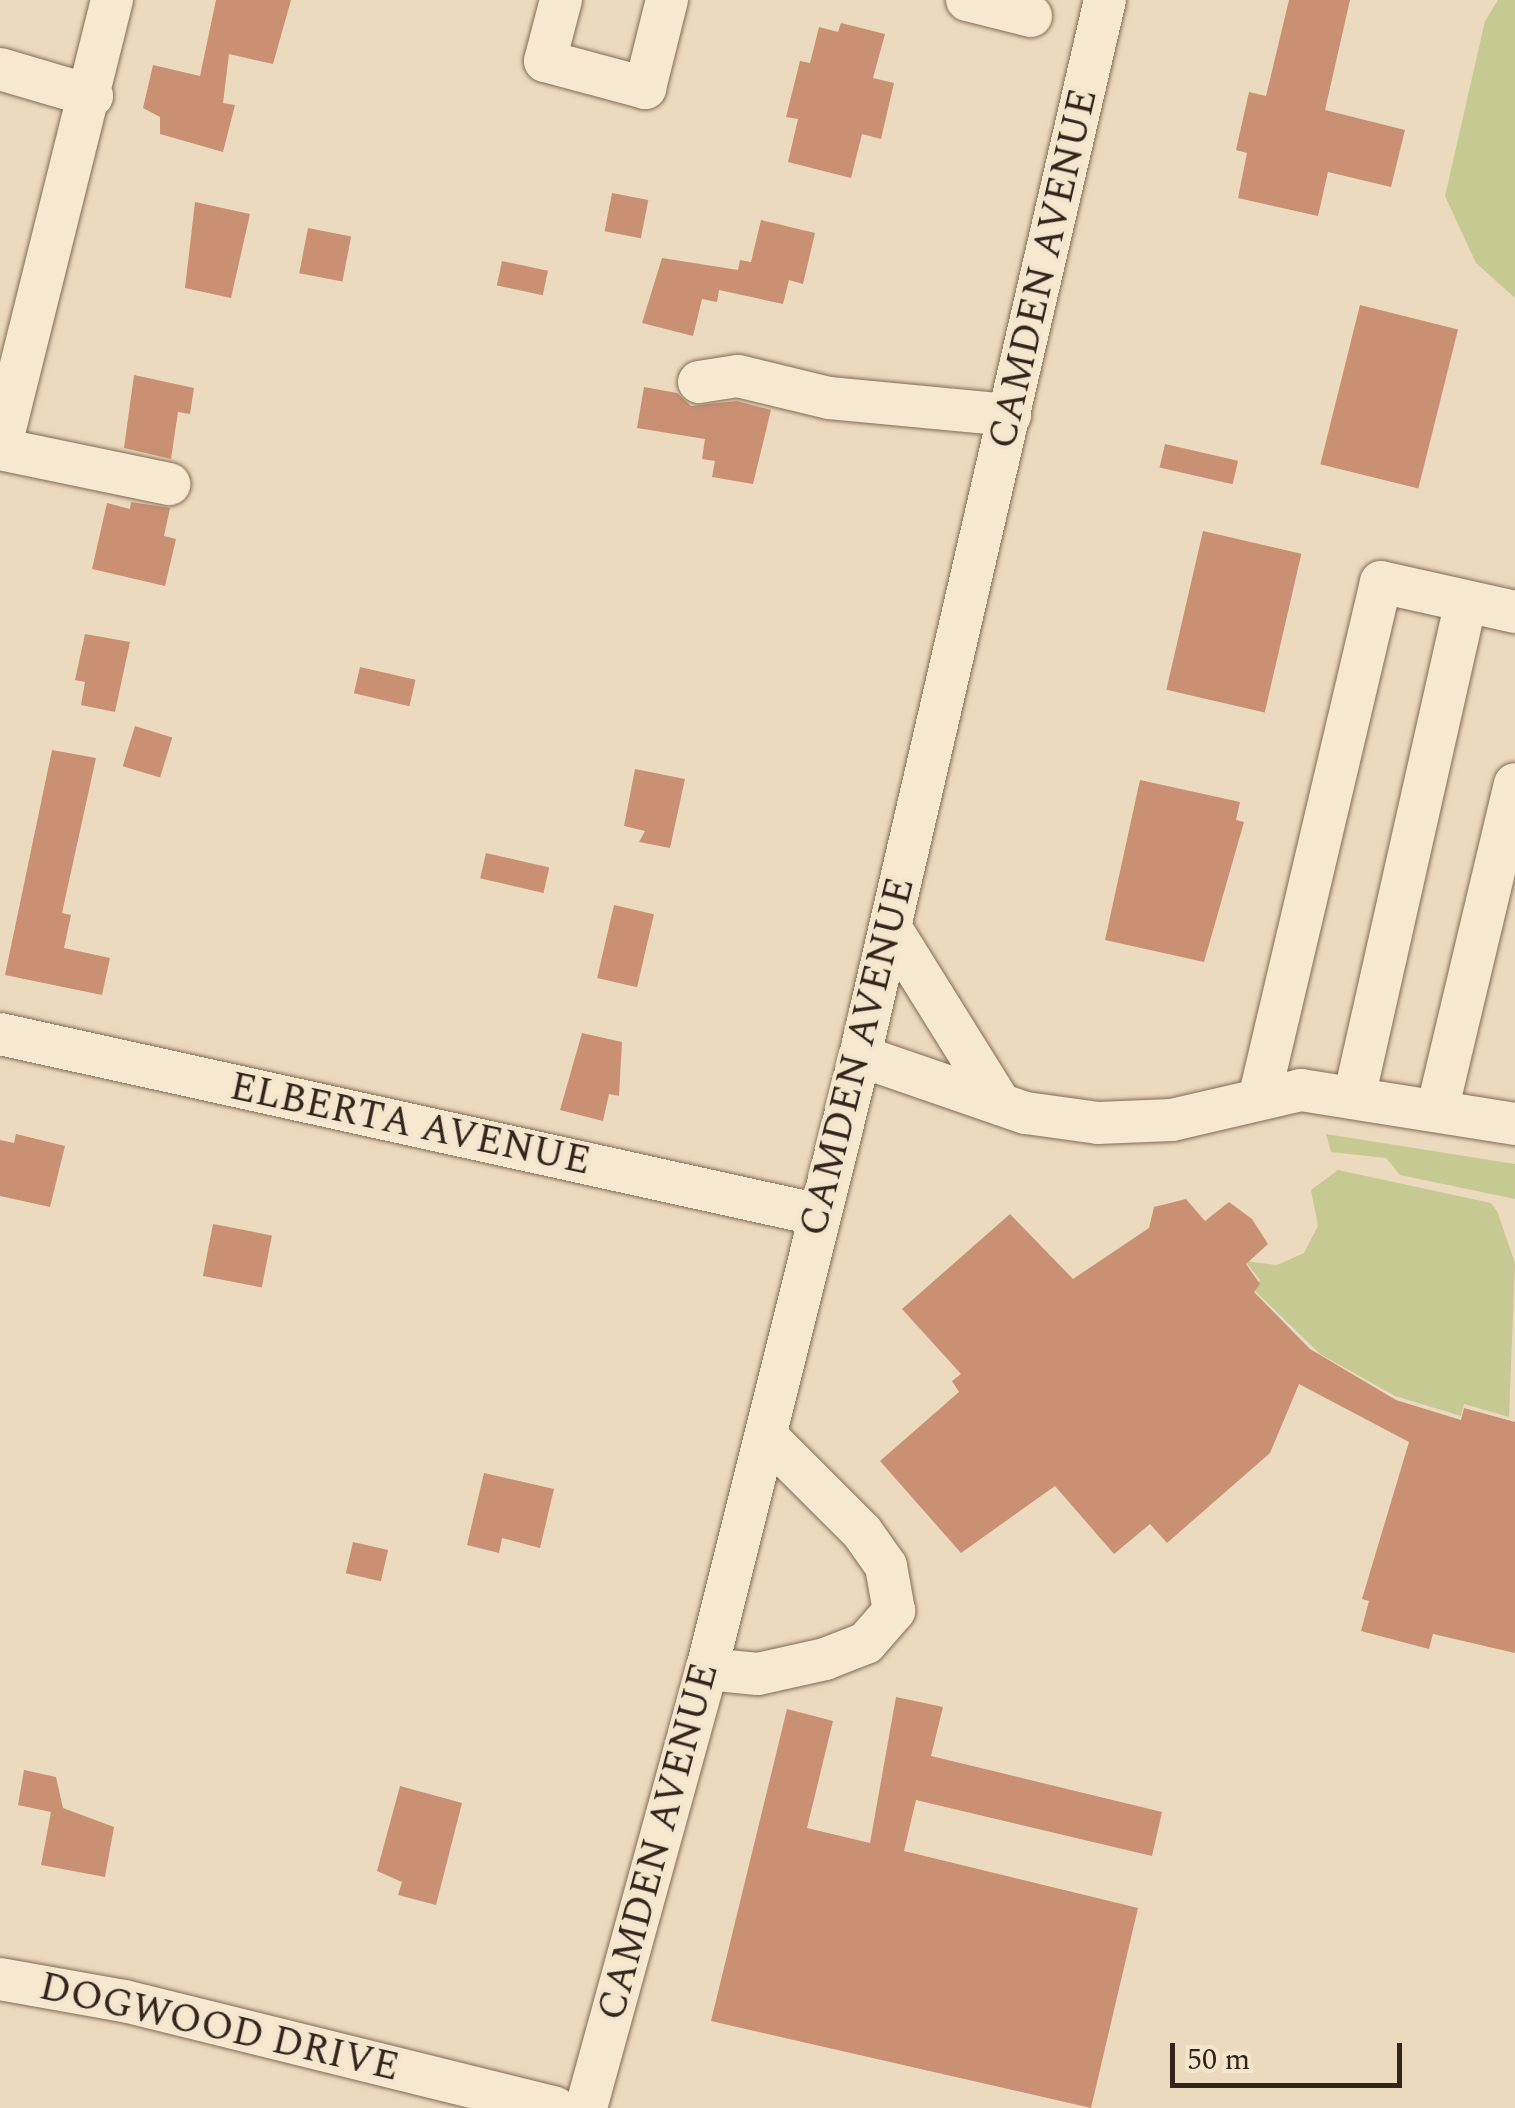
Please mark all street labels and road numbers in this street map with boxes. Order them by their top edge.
street label: CAMDEN AVENUE [979,84,1109,454]
street label: CAMDEN AVENUE [790,873,926,1241]
street label: ELBERTA AVENUE [225,1063,595,1187]
street label: CAMDEN AVENUE [588,1658,730,2026]
street label: DOGWOOD DRIVE [35,1963,403,2093]

